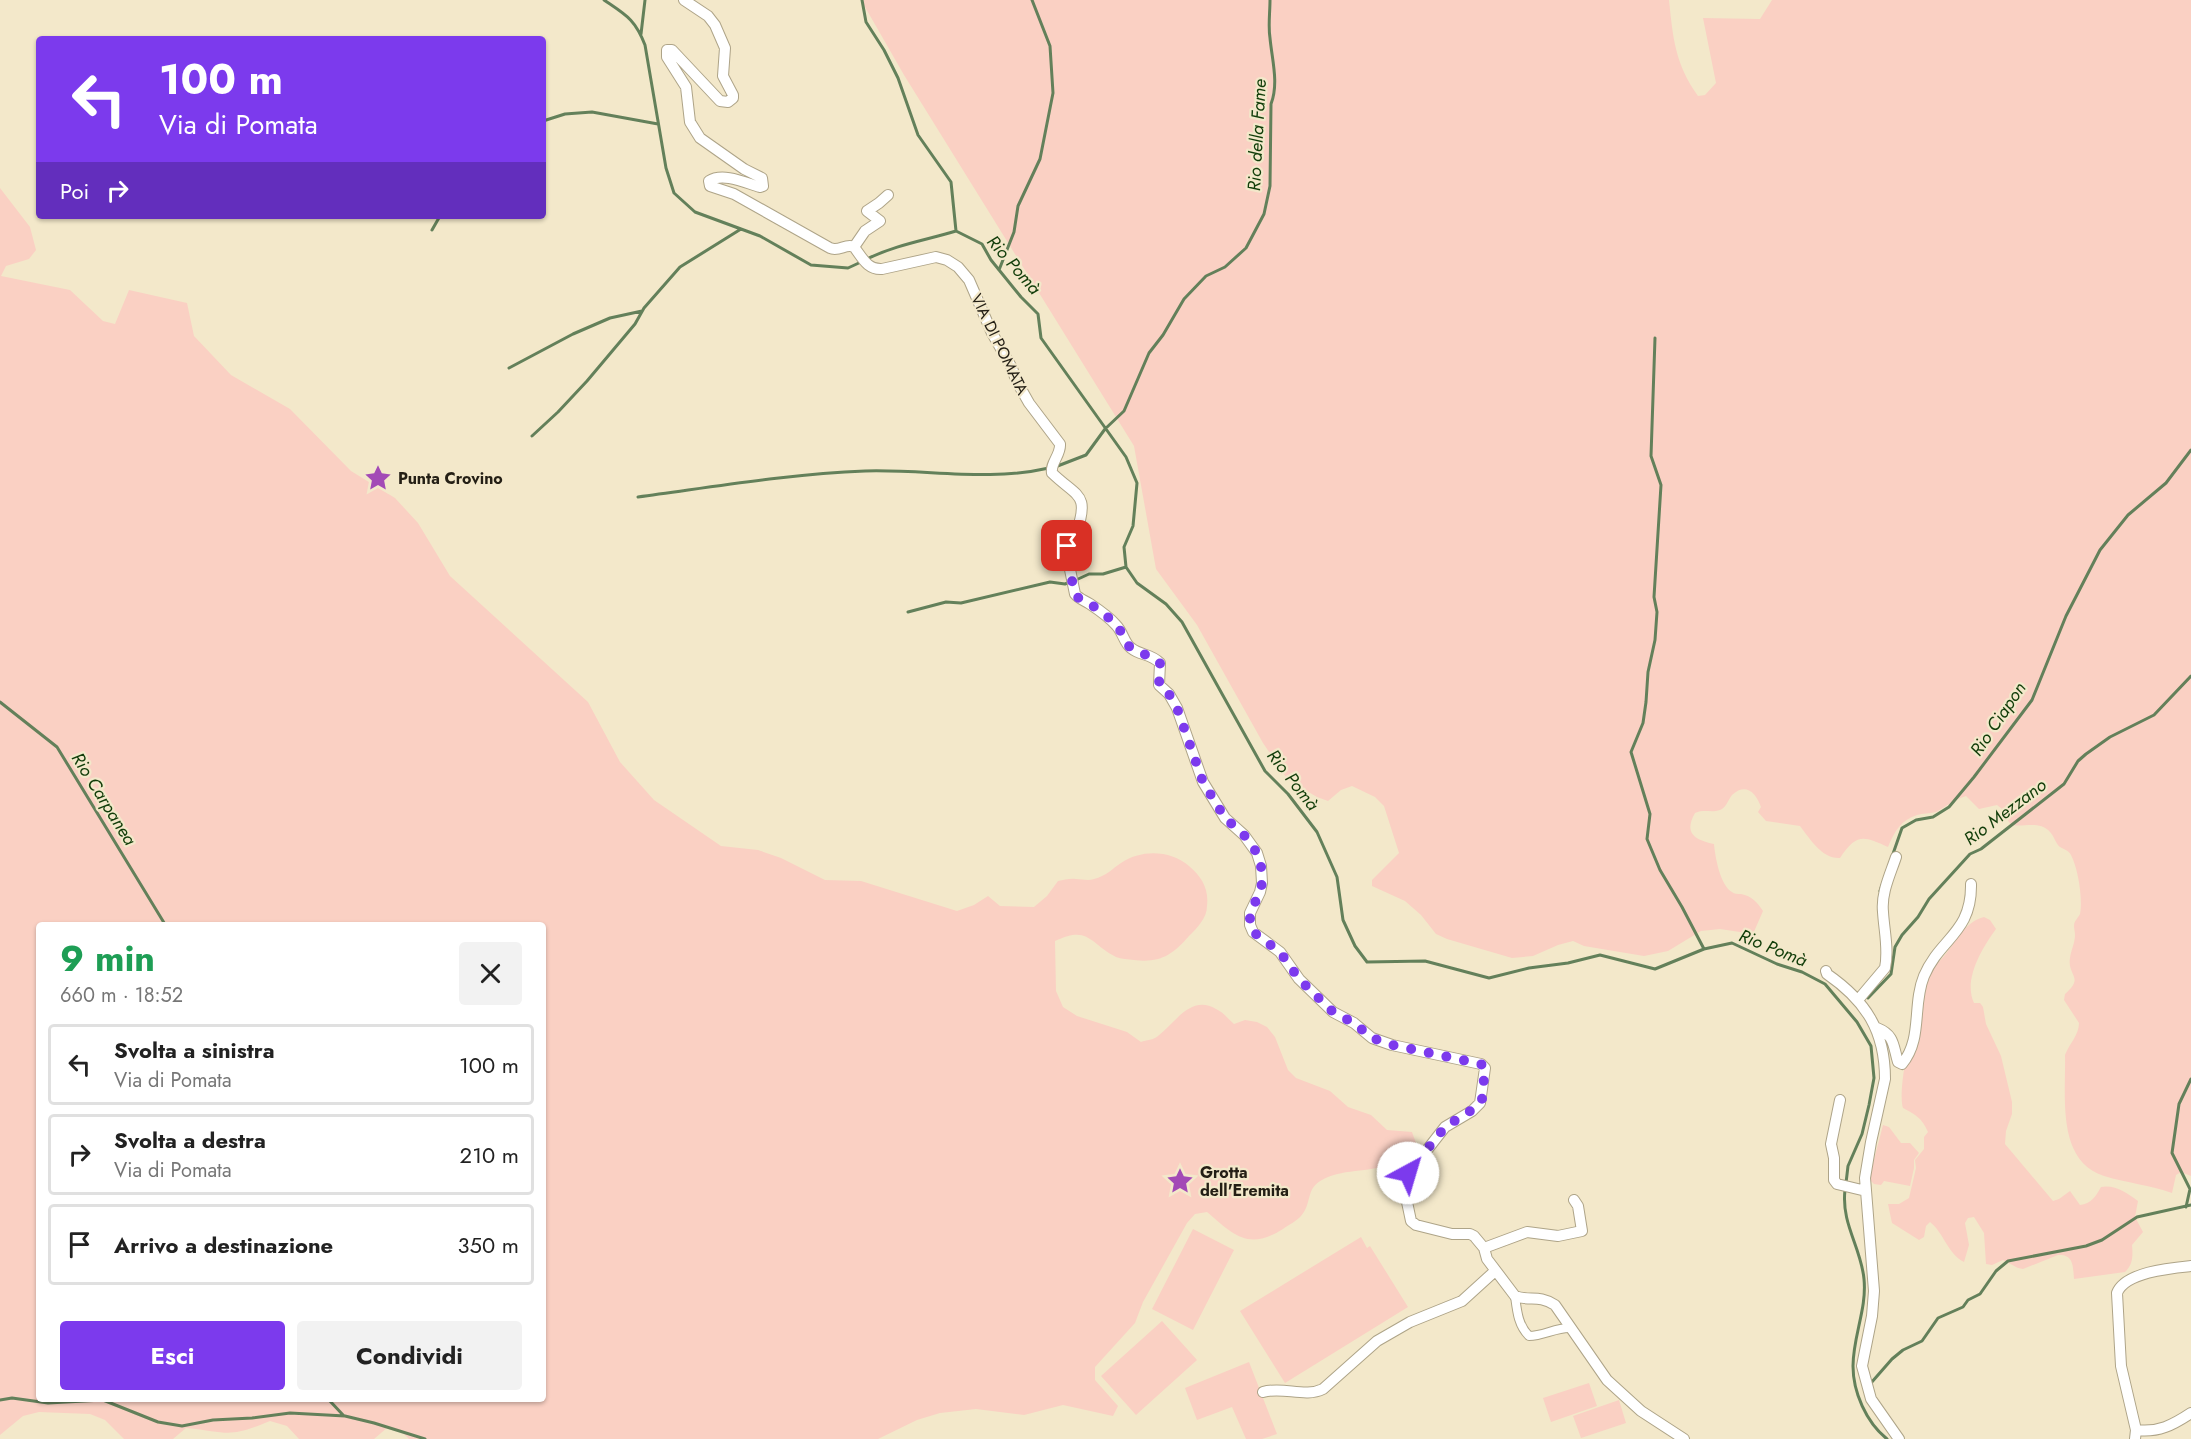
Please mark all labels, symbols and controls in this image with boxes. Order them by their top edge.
text: 100 m [159,49,283,110]
icon: left [60,60,138,138]
water label: Rio della Fame [1241,78,1273,192]
text: Via di Pomata [159,105,318,144]
icon: right [101,174,134,207]
text: Poi [60,175,89,207]
water label: Rio Pomà [981,230,1047,301]
street label: VIA DI POMATA [965,290,1034,399]
place icon: Punta Crovino [363,463,393,493]
place label: Punta Crovino [398,467,503,490]
pin [1041,520,1092,571]
icon: arrive [1050,529,1083,562]
water label: Rio Ciapon [1964,677,2032,761]
water label: Rio Pomà [1261,744,1325,816]
water label: Rio Carpanea [65,747,143,851]
water label: Rio Mezzano [1958,772,2052,852]
water label: Rio Pomà [1735,923,1811,973]
text: 9 min [60,932,155,984]
button: close [459,942,522,1005]
text: 660 m · 18:52 [60,981,183,1010]
text: Svolta a sinistra [114,1034,275,1066]
icon: left [63,1048,96,1081]
text: 100 m [459,1049,519,1081]
text: Via di Pomata [114,1066,232,1095]
text: Svolta a destra [114,1124,266,1156]
icon: right [63,1138,96,1171]
text: 210 m [460,1139,519,1171]
position arrow [1376,1141,1440,1205]
text: Via di Pomata [114,1156,232,1185]
place label: Grotta dell'Eremita [1200,1161,1289,1202]
place icon: Grotta dell'Eremita [1165,1166,1195,1196]
icon: arrive [63,1228,96,1261]
text: Arrivo a destinazione [114,1229,333,1261]
text: 350 m [458,1229,519,1261]
button: Esci [60,1321,285,1390]
button: Condividi [297,1321,522,1390]

